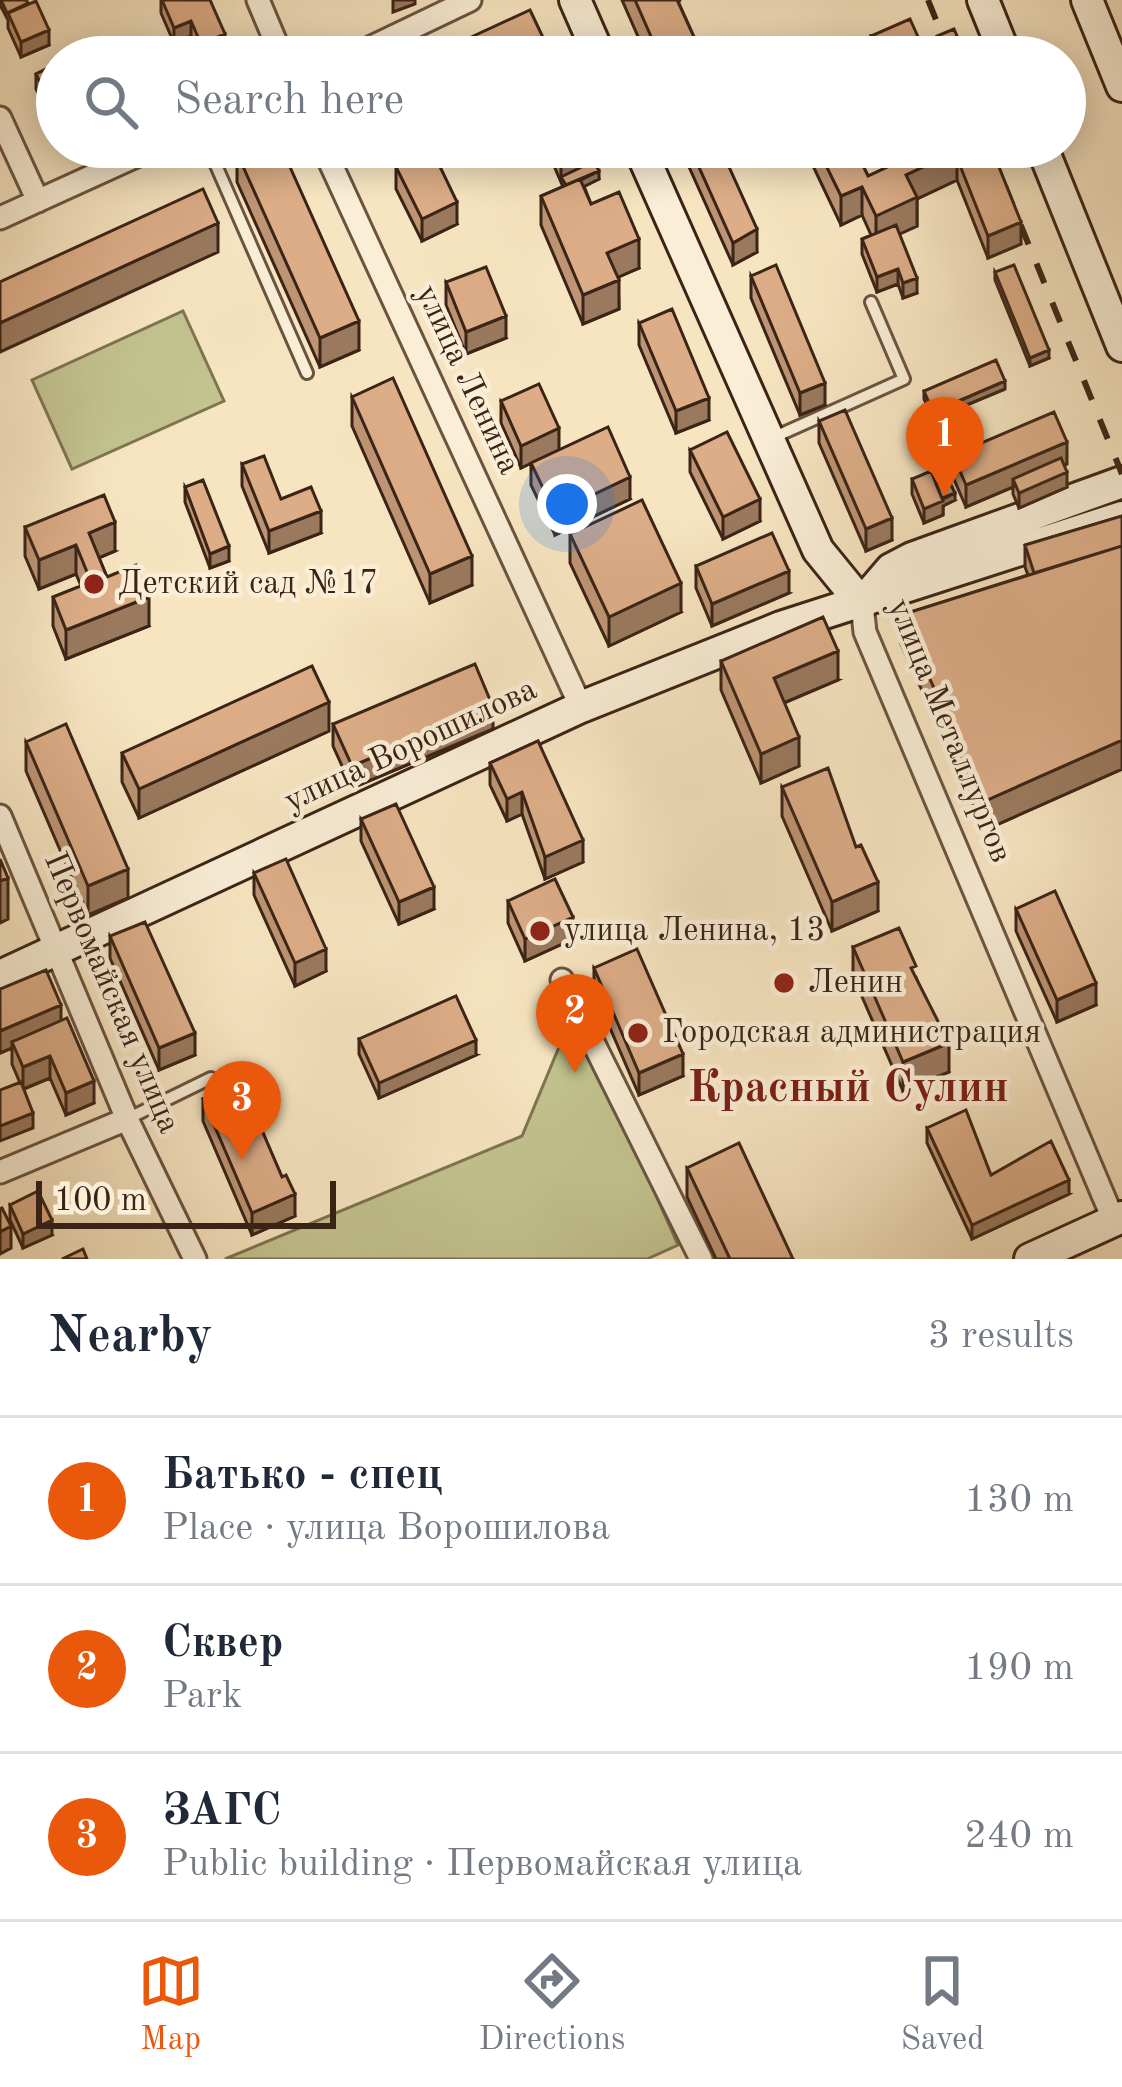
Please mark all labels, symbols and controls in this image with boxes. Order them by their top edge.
search box [36,36,1086,168]
icon: search [78,69,144,135]
text: Search here [174,79,404,124]
street label: улица Ленина [409,280,525,480]
pin: 1 [906,397,984,496]
your location [537,474,597,534]
place label: Детский сад №17 [118,568,379,601]
marker: Детский сад №17 [81,571,107,597]
street label: улица Металлургов [881,594,1017,868]
street label: улица Ворошилова [280,673,542,819]
street label: Первомайская улица [37,848,185,1138]
place label: улица Ленина, 13 [564,915,826,948]
marker: улица Ленина, 13 [527,918,553,944]
place label: Ленин [808,967,903,1000]
marker: Ленин [771,970,797,996]
pin: 2 [536,974,614,1073]
place label: Городская администрация [662,1017,1041,1050]
marker: Городская администрация [625,1020,651,1046]
pin: 3 [203,1061,281,1160]
district label: Красный Сулин [687,1067,1009,1112]
scale bar [36,1175,336,1228]
text: 100 m [54,1185,147,1218]
text: Nearby [48,1312,213,1363]
text: 3 results [928,1317,1074,1356]
text: Батько - спец [162,1454,443,1499]
text: 1 [76,1481,98,1520]
text: 130 m [964,1481,1074,1520]
text: Place · улица Ворошилова [162,1509,610,1548]
text: Сквер [162,1622,284,1667]
text: 2 [76,1649,98,1688]
text: 190 m [964,1649,1074,1688]
text: Park [162,1677,242,1716]
text: ЗАГС [162,1790,281,1835]
text: 3 [76,1817,98,1856]
text: 240 m [964,1817,1074,1856]
text: Public building · Первомайская улица [162,1845,802,1884]
tab: Map [138,1948,204,2061]
tab: Directions [479,1948,625,2061]
tab: Saved [900,1948,984,2061]

